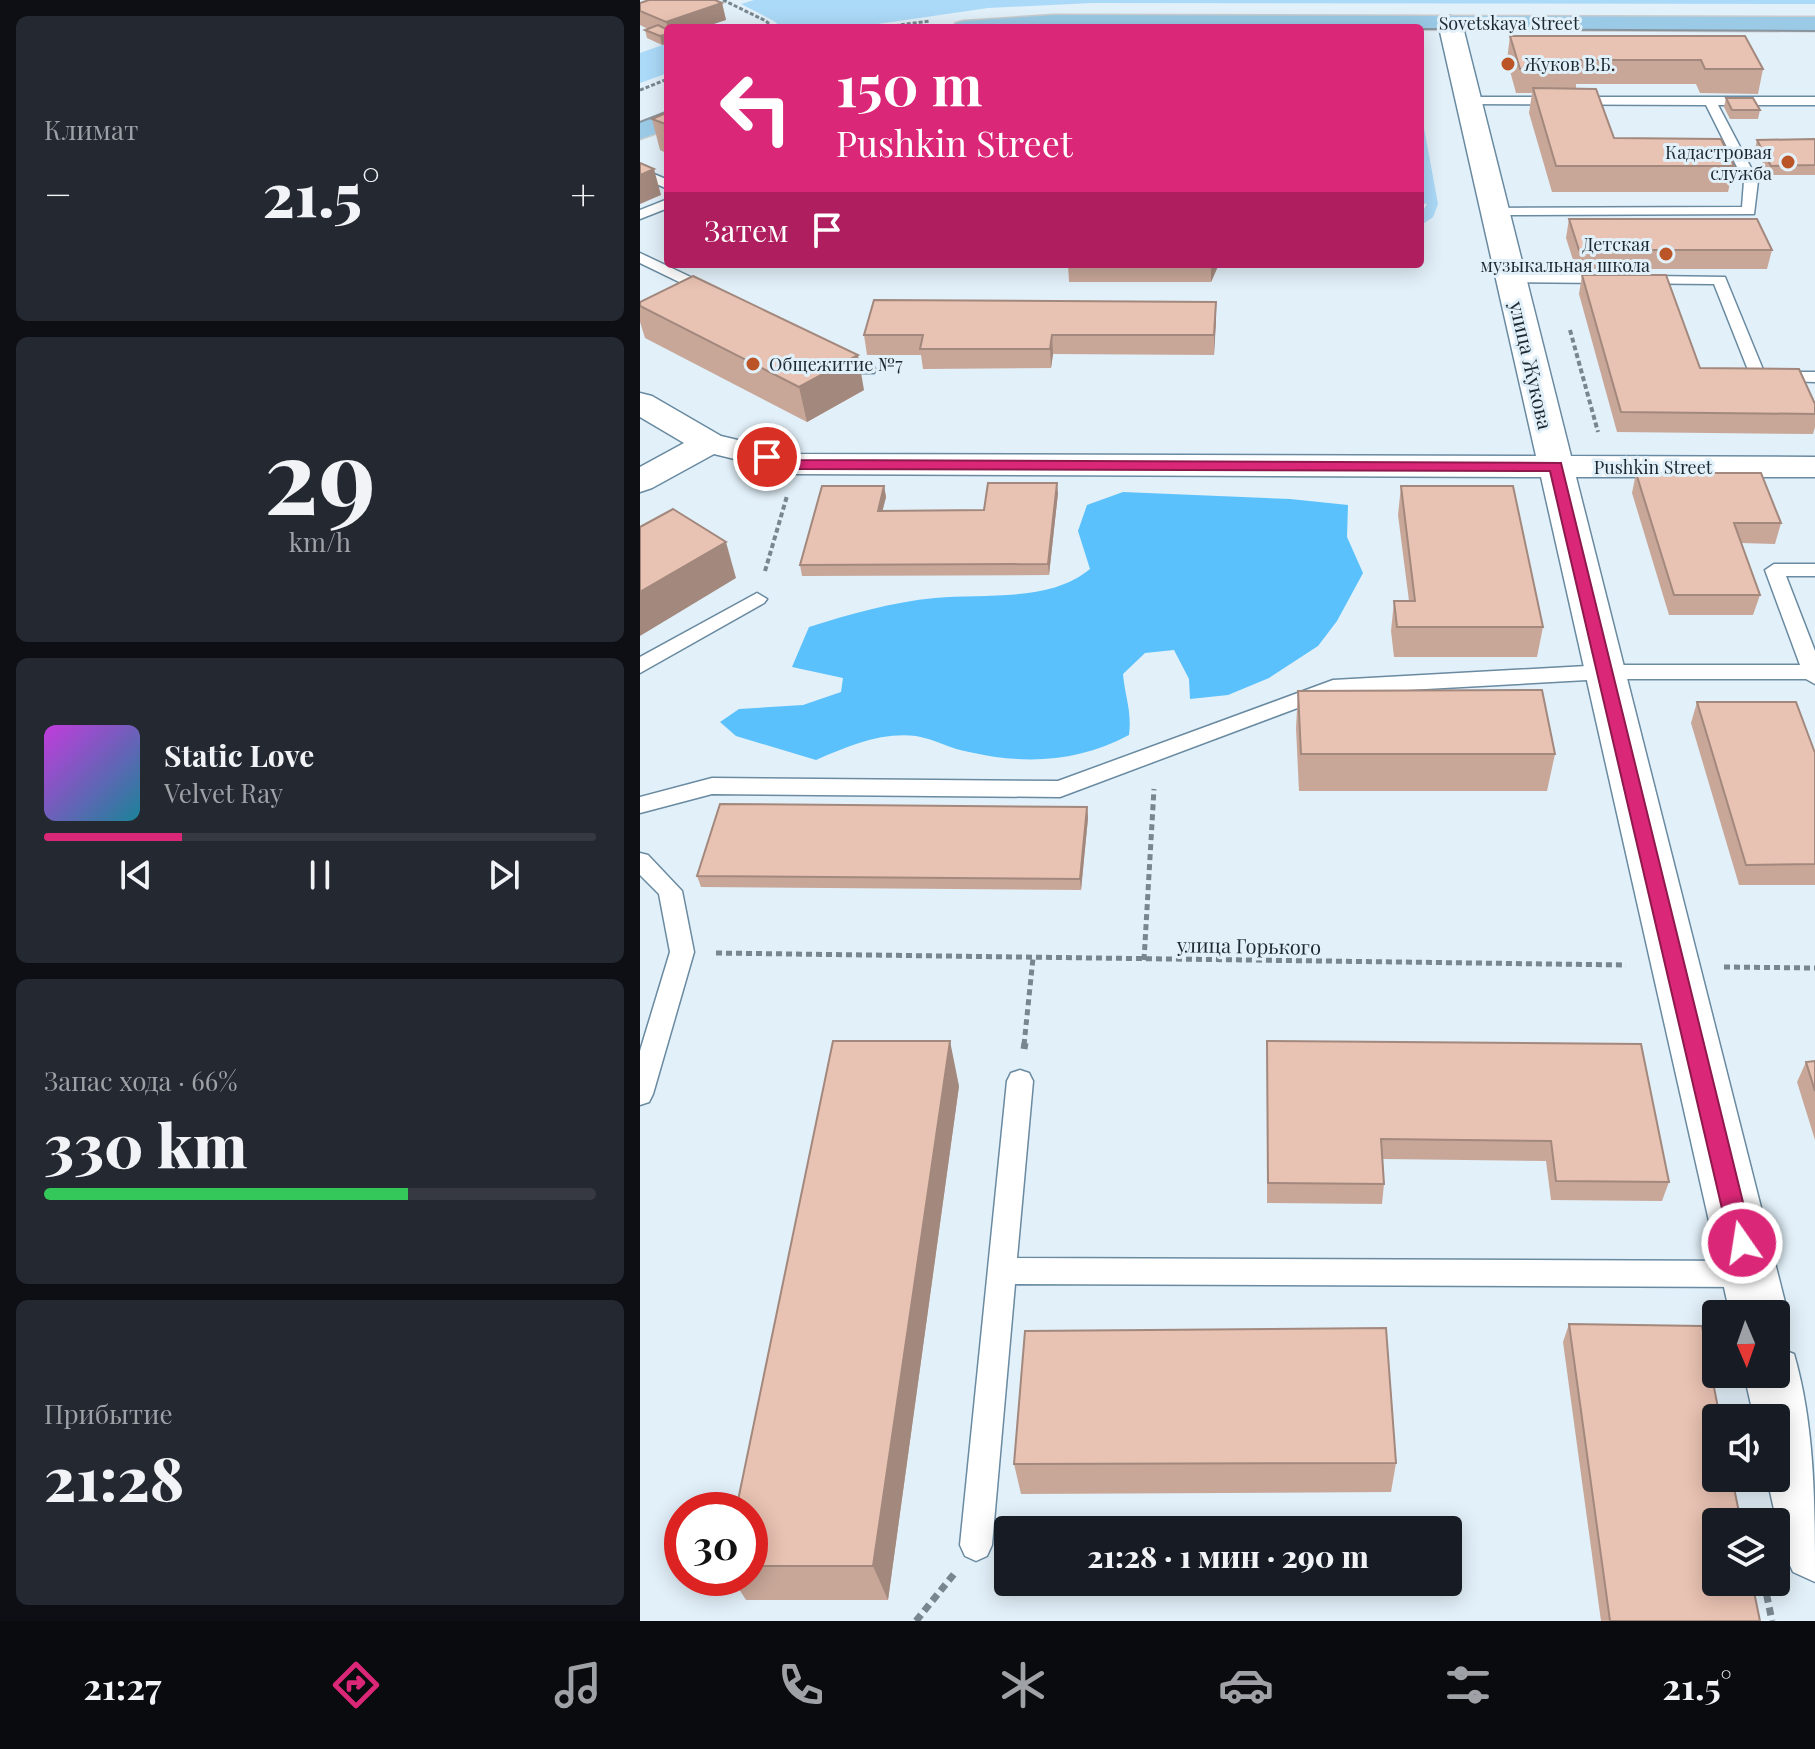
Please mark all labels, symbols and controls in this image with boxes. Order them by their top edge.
street label: Sovetskaya Street [1439,11,1580,35]
text: 150 m [836,46,982,121]
place label: Жуков В.Б. [1524,52,1615,76]
marker: Жуков В.Б. [1499,55,1517,73]
icon: left [704,56,808,160]
text: Климат [44,112,138,147]
text: Pushkin Street [836,118,1073,166]
place label: Кадастровая служба [1665,140,1772,185]
text: 21.5° [263,152,380,232]
marker: Кадастровая служба [1779,153,1797,171]
text: − [44,163,72,222]
text: + [570,163,596,222]
icon: arrive [805,208,849,252]
text: Затем [704,210,789,250]
place label: Детская музыкальная школа [1480,232,1650,277]
marker: Детская музыкальная школа [1657,245,1675,263]
street label: улица Жукова [1504,297,1560,432]
place label: Общежитие №7 [769,352,903,376]
marker: Общежитие №7 [744,355,762,373]
text: 29 [264,402,376,541]
pin [733,423,801,491]
icon: arrive [745,435,789,479]
street label: Pushkin Street [1594,455,1713,479]
text: km/h [289,524,351,559]
text: Static Love [164,735,314,775]
text: Velvet Ray [164,775,283,810]
icon: previous [114,853,158,897]
icon: pause [298,853,342,897]
icon: next [482,853,526,897]
street label: улица Горького [1176,930,1321,960]
text: Запас хода · 66% [44,1063,237,1098]
text: 330 km [44,1103,247,1183]
position arrow [1700,1201,1784,1285]
north arrow [1702,1300,1790,1388]
map controls [1702,1300,1790,1596]
text: Прибытие [44,1396,173,1431]
button: sound [1702,1404,1790,1492]
text: 21:28 [44,1436,184,1516]
speed limit sign: 30 [664,1492,768,1596]
button: layers [1702,1508,1790,1596]
text: 21:28 · 1 мин · 290 m [1087,1536,1369,1576]
icon: directions [328,1657,384,1713]
icon: music [550,1657,606,1713]
icon: phone [773,1657,829,1713]
icon: climate [995,1657,1051,1713]
icon: car [1218,1657,1274,1713]
icon: filters [1440,1657,1496,1713]
text: 21:27 [83,1661,161,1709]
text: 21.5° [1662,1661,1732,1709]

